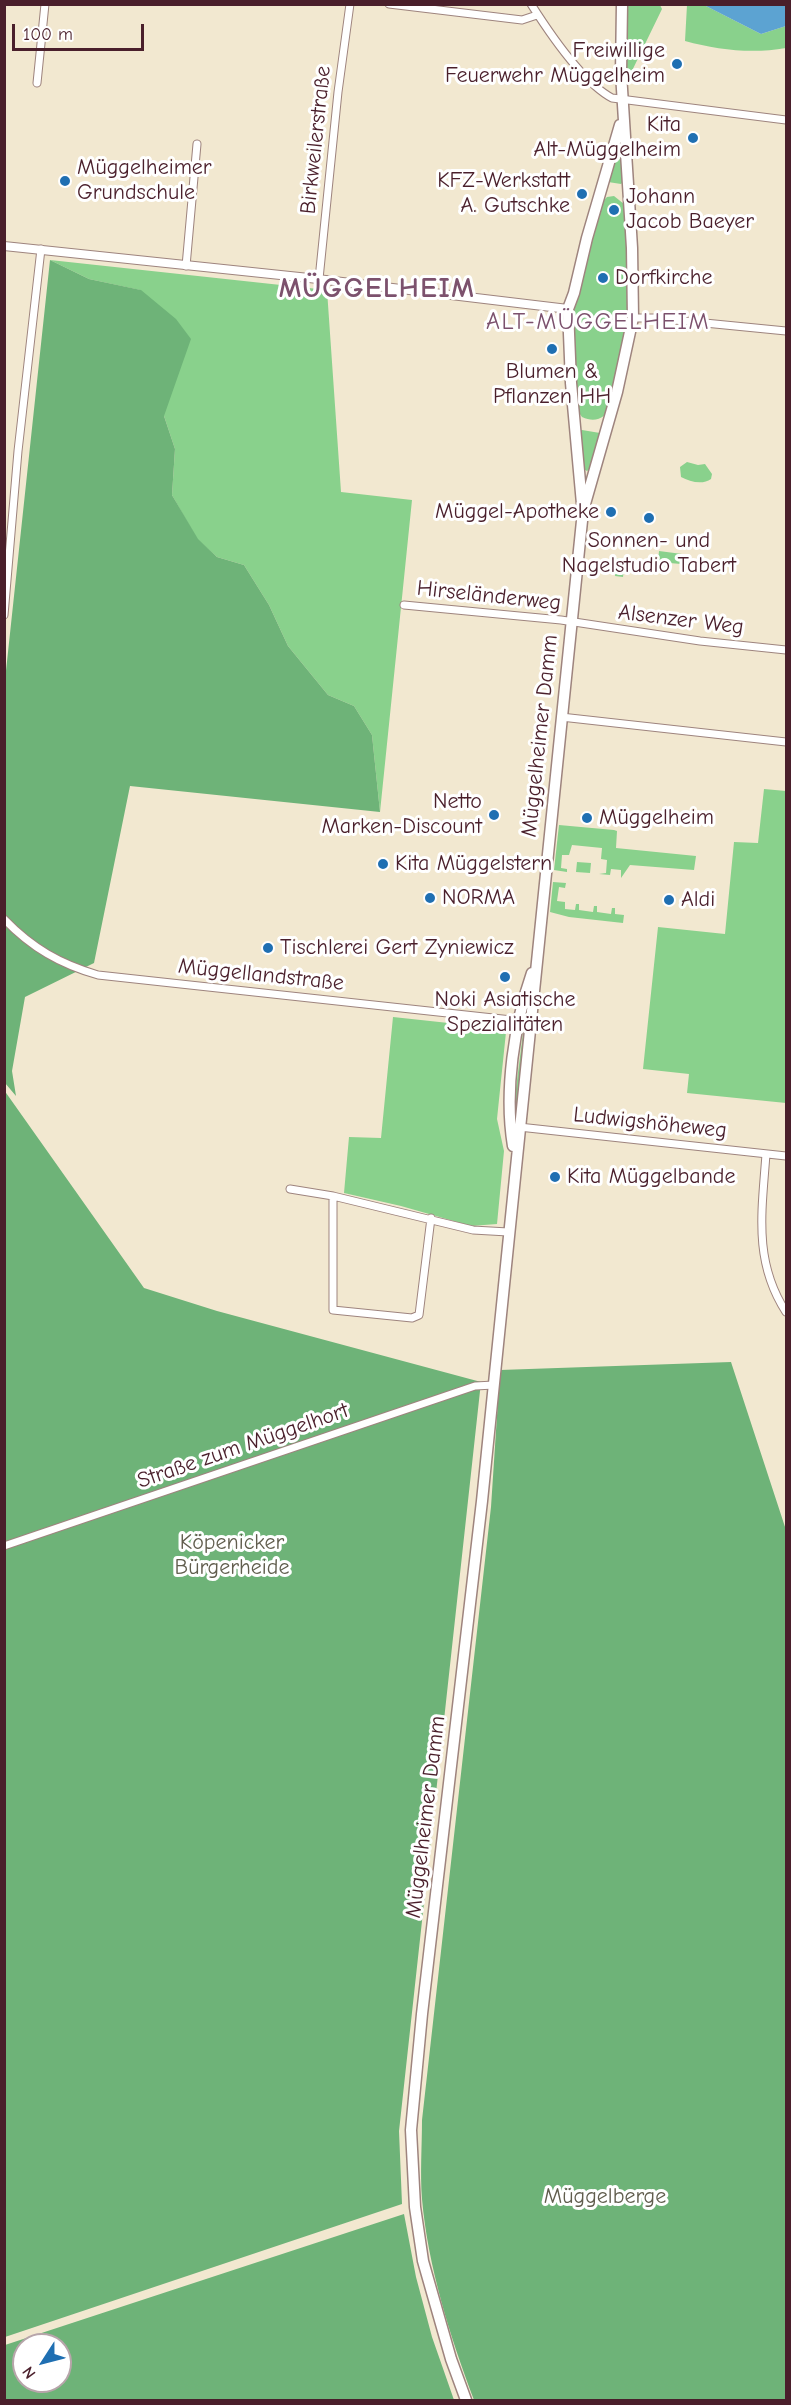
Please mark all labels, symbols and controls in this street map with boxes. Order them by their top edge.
scale bar [15,12,147,50]
text: 100 m [23,24,73,45]
place label: Freiwillige Feuerwehr Müggelheim [445,38,665,90]
marker: Freiwillige Feuerwehr Müggelheim [670,57,684,71]
street label: Birkweilerstraße [295,64,337,216]
place label: Kita Alt-Müggelheim [533,112,681,164]
marker: Kita Alt-Müggelheim [686,131,700,145]
place label: Müggelheimer Grundschule [77,155,212,206]
place label: KFZ-Werkstatt A. Gutschke [437,168,570,220]
marker: Müggelheimer Grundschule [58,174,72,188]
place label: Johann Jacob Baeyer [626,184,754,236]
marker: KFZ-Werkstatt A. Gutschke [575,187,589,201]
marker: Johann Jacob Baeyer [607,203,621,217]
place label: Dorfkirche [615,265,712,291]
marker: Dorfkirche [596,271,610,285]
district label: MÜGGELHEIM [279,272,475,306]
district label: ALT-MÜGGELHEIM [486,308,710,336]
marker: Blumen & Pflanzen HH [545,342,559,356]
place label: Blumen & Pflanzen HH [493,359,611,410]
place label: Müggel-Apotheke [435,499,599,525]
marker: Müggel-Apotheke [604,505,618,519]
marker: Sonnen- und Nagelstudio Tabert [642,511,656,525]
place label: Sonnen- und Nagelstudio Tabert [562,528,736,580]
street label: Hirseländerweg [416,575,562,617]
street label: Alsenzer Weg [617,599,745,641]
street label: Müggelheimer Damm [516,633,564,839]
place label: Netto Marken-Discount [321,789,482,840]
place label: Müggelheim [599,805,714,831]
marker: Netto Marken-Discount [487,808,501,822]
marker: Müggelheim [580,811,594,825]
place label: Kita Müggelstern [395,851,552,877]
marker: Kita Müggelstern [376,857,390,871]
place label: NORMA [442,885,515,911]
place label: Aldi [681,887,715,913]
marker: NORMA [423,891,437,905]
marker: Aldi [662,893,676,907]
place label: Tischlerei Gert Zyniewicz [280,935,514,961]
marker: Tischlerei Gert Zyniewicz [261,941,275,955]
street label: Müggellandstraße [177,953,345,997]
marker: Noki Asiatische Spezialitäten [498,970,512,984]
place label: Noki Asiatische Spezialitäten [434,987,576,1038]
street label: Ludwigshöheweg [572,1102,728,1144]
place label: Kita Müggelbande [567,1164,735,1190]
marker: Kita Müggelbande [548,1170,562,1184]
street label: Straße zum Müggelhort [134,1397,352,1495]
park label: Köpenicker Bürgerheide [175,1530,289,1582]
street label: Müggelheimer Damm [400,1714,452,1920]
park label: Müggelberge [544,2184,666,2210]
north arrow [12,2333,72,2393]
text: N [19,2363,39,2382]

